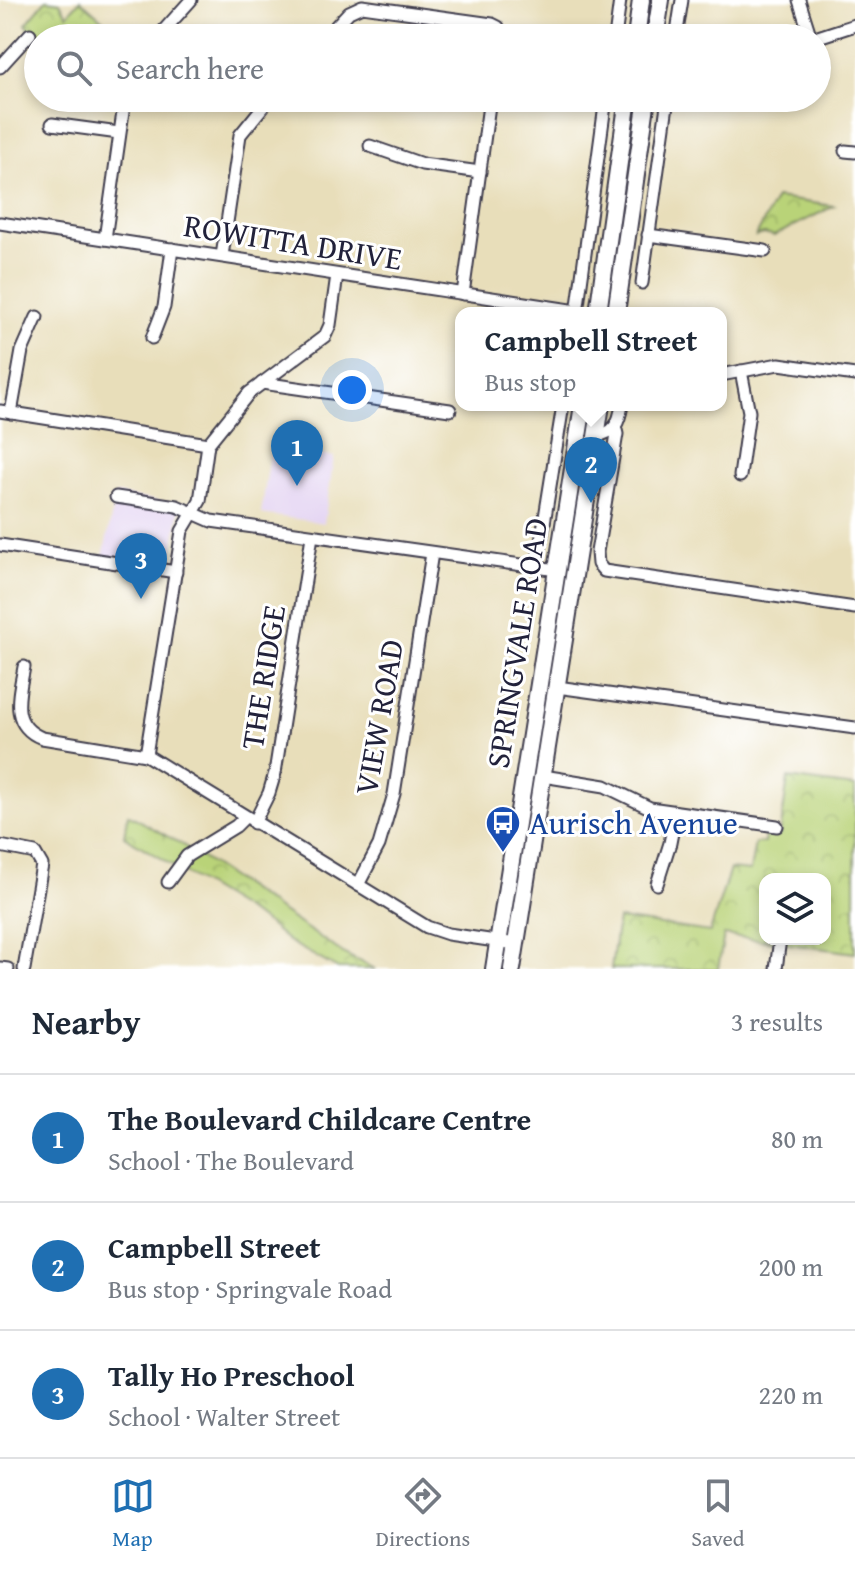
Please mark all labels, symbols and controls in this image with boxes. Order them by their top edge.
search box [24,24,831,112]
icon: search [52,46,96,90]
text: Search here [116,46,264,90]
street label: ROWITTA DRIVE [181,201,405,282]
popup [455,307,727,411]
text: Campbell Street [485,318,697,362]
text: Bus stop [485,362,576,401]
your location [332,370,372,410]
pin: 1 [271,420,323,486]
pin: 2 [565,437,617,503]
street label: SPRINGVALE ROAD [474,514,559,771]
pin: 3 [115,533,167,599]
street label: THE RIDGE [228,602,297,752]
street label: VIEW ROAD [342,636,415,798]
place label: Aurisch Avenue [529,799,738,846]
bus stop icon: Aurisch Avenue [484,804,522,854]
map controls [759,873,831,945]
button: layers [759,873,831,945]
text: Nearby [32,997,141,1046]
text: 3 results [731,1002,823,1041]
text: The Boulevard Childcare Centre [108,1097,531,1141]
text: 1 [51,1119,65,1158]
text: 80 m [771,1119,823,1158]
text: School · The Boulevard [108,1141,354,1180]
text: Campbell Street [108,1225,321,1269]
text: 2 [51,1247,65,1286]
text: 200 m [758,1247,823,1286]
text: Bus stop · Springvale Road [108,1269,392,1308]
text: Tally Ho Preschool [108,1353,355,1397]
text: 3 [51,1375,65,1414]
text: 220 m [758,1375,823,1414]
text: School · Walter Street [108,1397,340,1436]
tab: Map [111,1474,155,1554]
tab: Directions [376,1474,470,1554]
tab: Saved [691,1474,744,1554]

